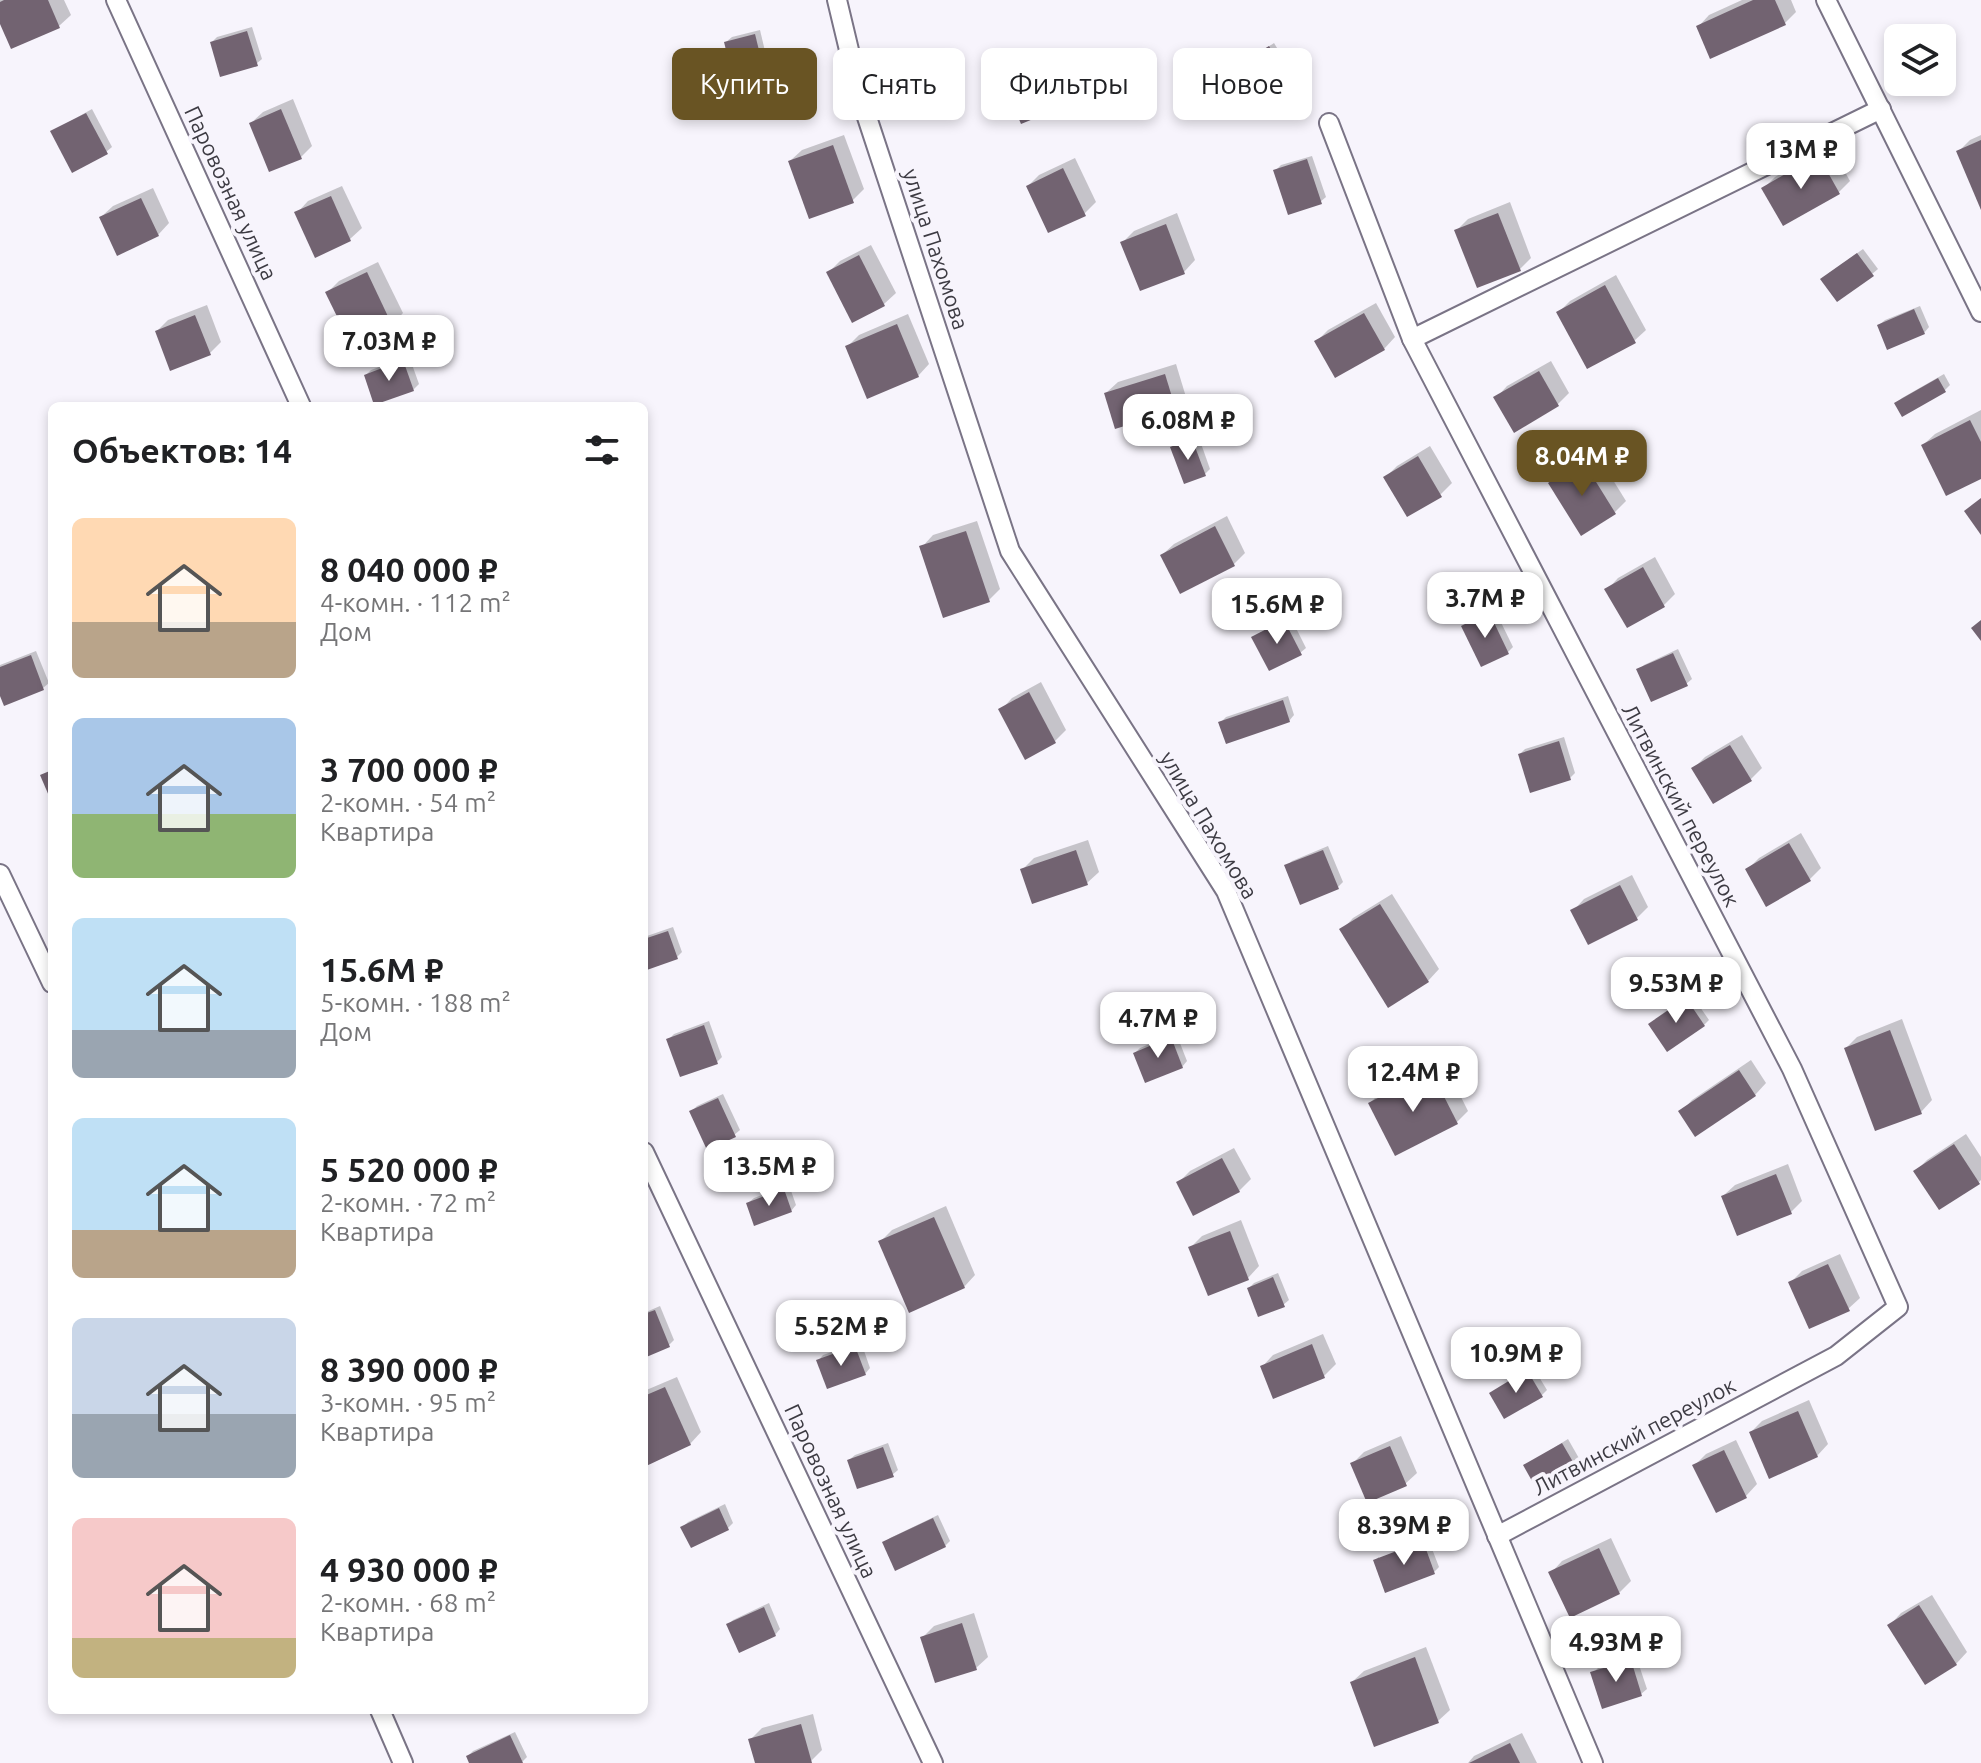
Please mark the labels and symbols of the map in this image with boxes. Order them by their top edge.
street label: Паровозная улица [180,102,283,284]
pin: 13M ₽ [1745,123,1857,191]
street label: улица Пахомова [899,165,974,332]
pin: 7.03M ₽ [315,315,463,383]
pin: 6.08M ₽ [1114,394,1262,462]
pin: 8.04M ₽ [1508,430,1656,498]
pin: 3.7M ₽ [1420,572,1550,640]
pin: 15.6M ₽ [1203,578,1351,646]
street label: Литвинский переулок [1617,699,1745,910]
street label: улица Пахомова [1156,746,1263,903]
pin: 9.53M ₽ [1602,957,1750,1025]
pin: 4.7M ₽ [1093,992,1223,1060]
pin: 12.4M ₽ [1339,1046,1487,1114]
pin: 13.5M ₽ [695,1140,843,1208]
pin: 5.52M ₽ [767,1300,915,1368]
pin: 10.9M ₽ [1442,1327,1590,1395]
street label: Литвинский переулок [1528,1372,1739,1500]
street label: Паровозная улица [780,1400,883,1582]
pin: 8.39M ₽ [1330,1499,1478,1567]
pin: 4.93M ₽ [1542,1616,1690,1684]

